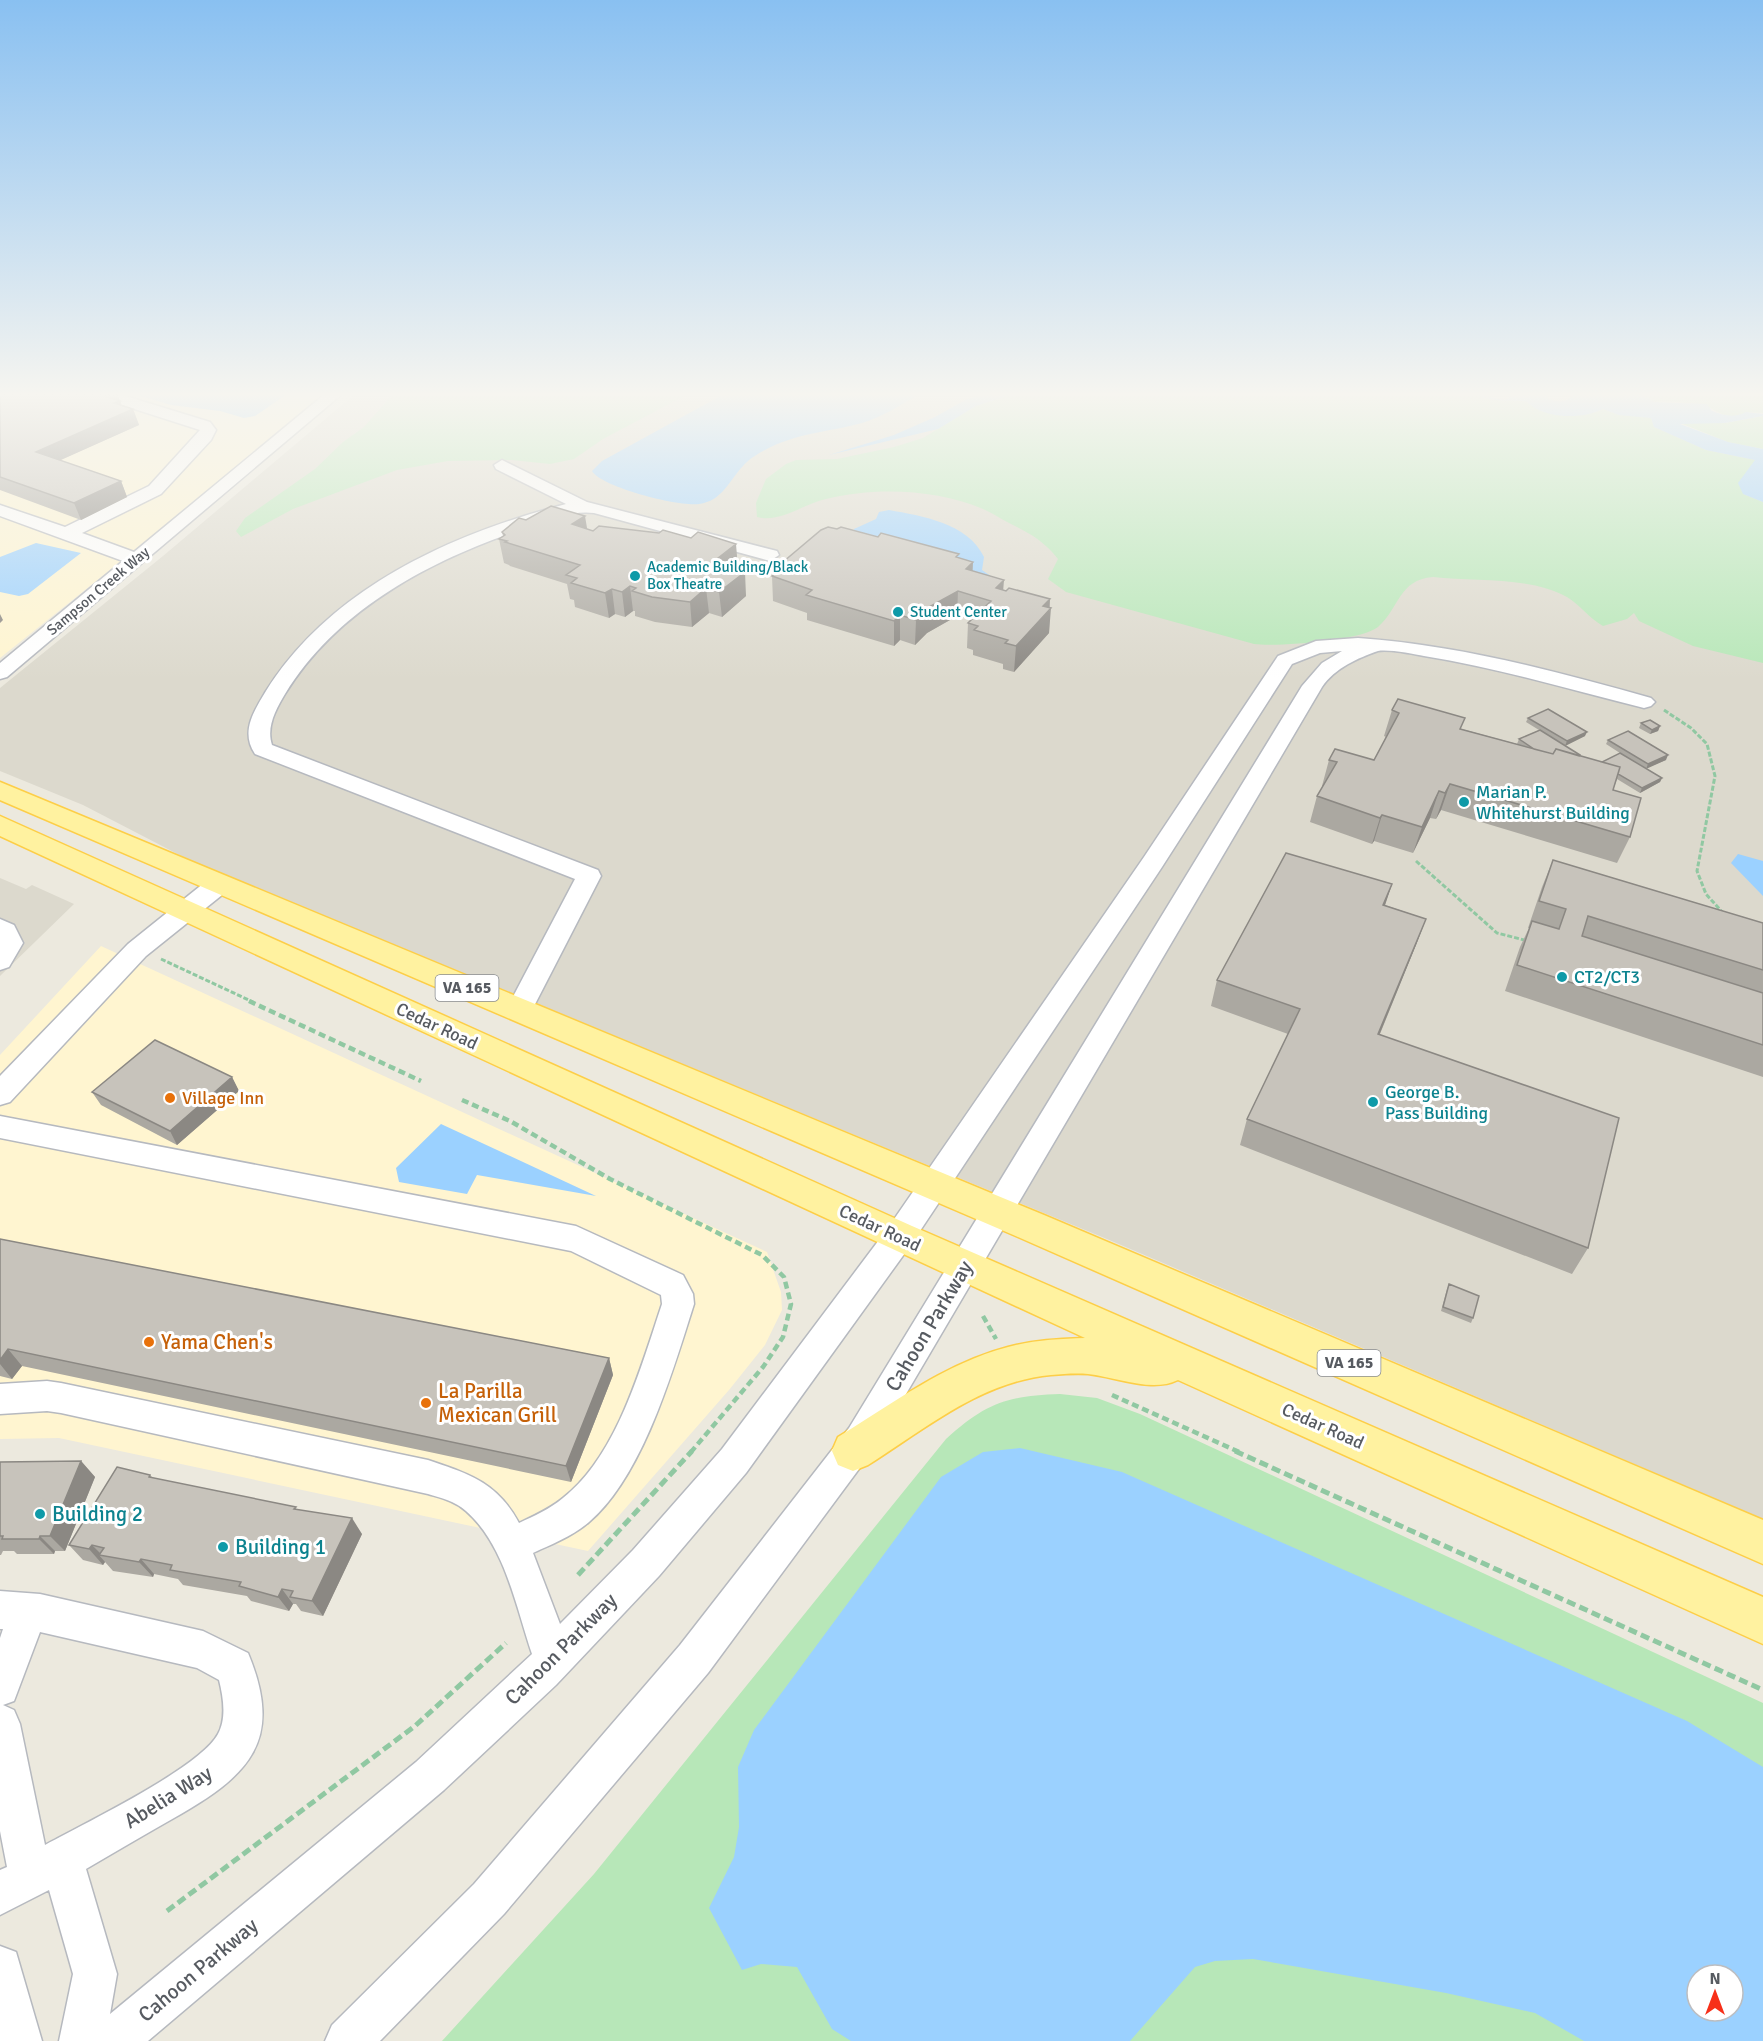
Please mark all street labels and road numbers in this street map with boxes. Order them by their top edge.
street label: Sampson Creek Way [43,543,153,639]
road number: VA 165 [436,975,498,1001]
street label: Cedar Road [393,998,481,1054]
street label: Cedar Road [836,1200,924,1256]
street label: Cahoon Parkway [880,1256,978,1396]
road number: VA 165 [1318,1350,1380,1376]
street label: Cedar Road [1279,1398,1367,1454]
street label: Cahoon Parkway [499,1587,623,1711]
street label: Abelia Way [119,1760,217,1834]
street label: Cahoon Parkway [133,1912,263,2028]

